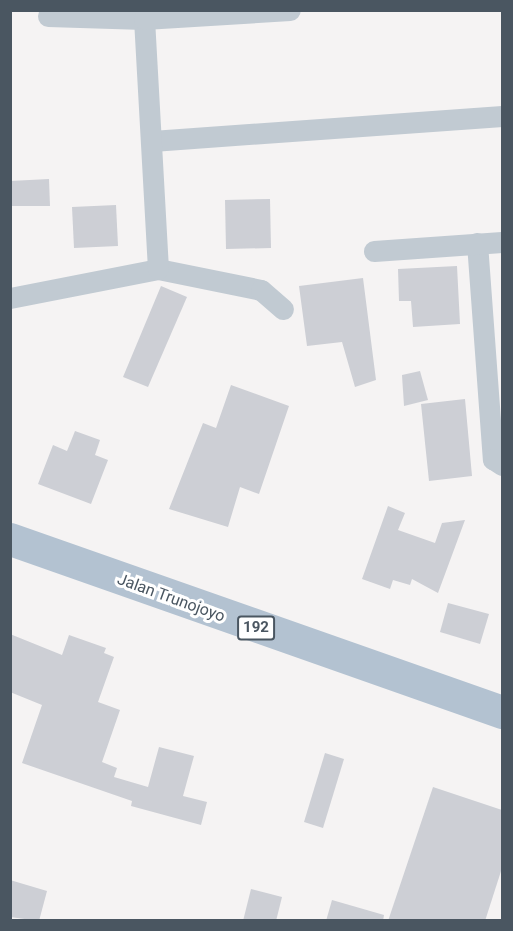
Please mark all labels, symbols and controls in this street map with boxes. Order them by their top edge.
street label: Jalan Trunojoyo [114,570,228,626]
road number: 192 [236,616,276,640]

